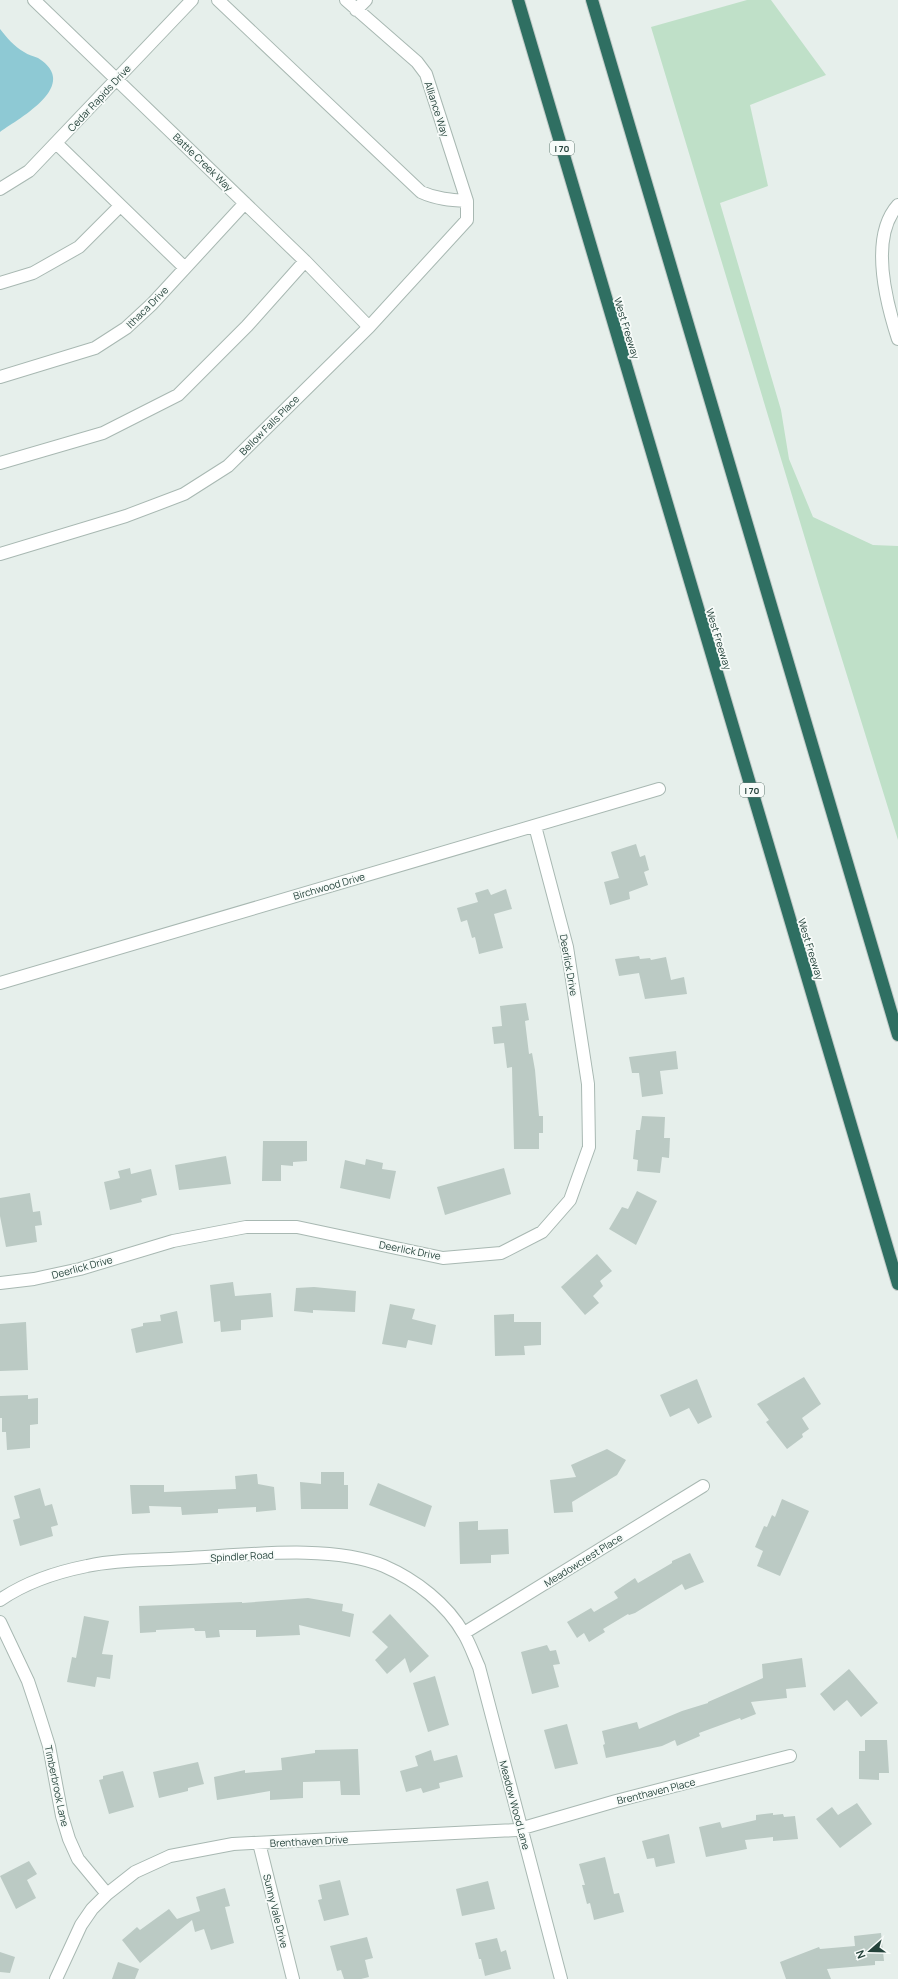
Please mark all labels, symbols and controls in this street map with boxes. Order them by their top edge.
street label: Cedar Rapids Drive [64,61,134,135]
street label: Alliance Way [421,80,453,139]
street label: Battle Creek Way [170,130,236,195]
road number: I 70 [550,141,574,155]
street label: Ithaca Drive [123,283,171,331]
street label: West Freeway [611,295,643,361]
street label: Bellow Falls Place [236,392,302,458]
street label: West Freeway [703,606,735,672]
road number: I 70 [740,783,764,797]
street label: Birchwood Drive [291,869,367,903]
street label: West Freeway [795,916,827,982]
street label: Deerlick Drive [557,933,581,997]
street label: Deerlick Drive [378,1237,442,1263]
street label: Deerlick Drive [50,1252,114,1282]
street label: Meadowcrest Place [541,1530,625,1590]
street label: Spindler Road [210,1547,274,1565]
street label: Timberbrook Lane [42,1744,72,1828]
street label: Meadow Wood Lane [496,1759,534,1851]
street label: Brenthaven Place [615,1774,697,1807]
street label: Brenthaven Drive [269,1832,349,1850]
street label: Sunny Vale Drive [260,1873,292,1950]
north arrow [850,1931,890,1971]
text: N [852,1948,869,1961]

